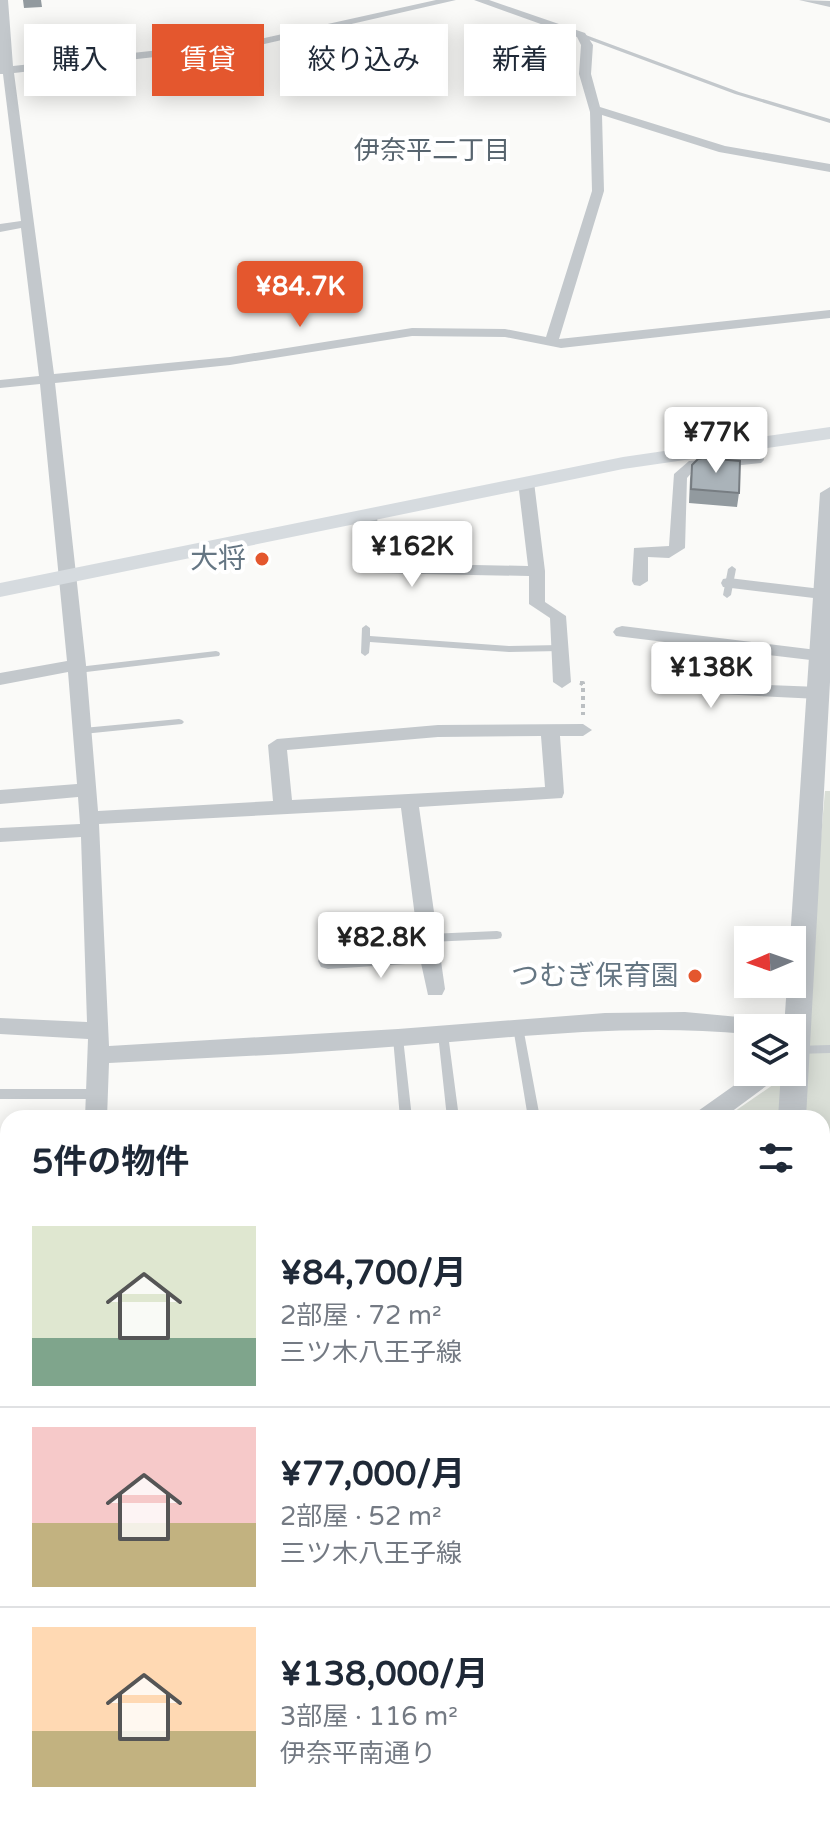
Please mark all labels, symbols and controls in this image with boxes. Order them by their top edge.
chip: 購入 [24,24,136,96]
chip: 賃貸 [152,24,264,96]
chip: 絞り込み [280,24,448,96]
chip: 新着 [464,24,576,96]
district label: 伊奈平二丁目 [354,135,510,166]
pin: ¥84.7K [235,261,365,329]
text: ¥84.7K [255,271,345,302]
pin: ¥77K [669,407,763,475]
text: ¥77K [682,417,750,448]
pin: ¥162K [356,521,468,589]
text: ¥162K [370,531,454,562]
place label: 大将 [190,542,246,576]
marker: 大将 [253,550,271,568]
pin: ¥138K [655,642,767,710]
text: ¥138K [669,652,753,683]
pin: ¥82.8K [316,912,446,980]
text: ¥82.8K [336,922,426,953]
north arrow [734,926,806,998]
map controls [734,926,806,1086]
place label: つむぎ保育園 [511,959,679,993]
marker: つむぎ保育園 [686,967,704,985]
button: layers [734,1014,806,1086]
icon: filters [754,1136,798,1180]
text: 5件の物件 [32,1142,189,1183]
text: ¥84,700/月 [280,1253,467,1294]
icon: home [96,1258,192,1354]
text: 2部屋 · 72 m² [280,1300,442,1331]
text: 三ツ木八王子線 [280,1337,462,1368]
text: ¥77,000/月 [280,1454,465,1495]
icon: home [96,1459,192,1555]
text: 2部屋 · 52 m² [280,1501,442,1532]
text: 三ツ木八王子線 [280,1538,462,1569]
text: ¥138,000/月 [280,1654,488,1695]
icon: home [96,1659,192,1755]
text: 3部屋 · 116 m² [280,1701,458,1732]
text: 伊奈平南通り [280,1738,436,1769]

